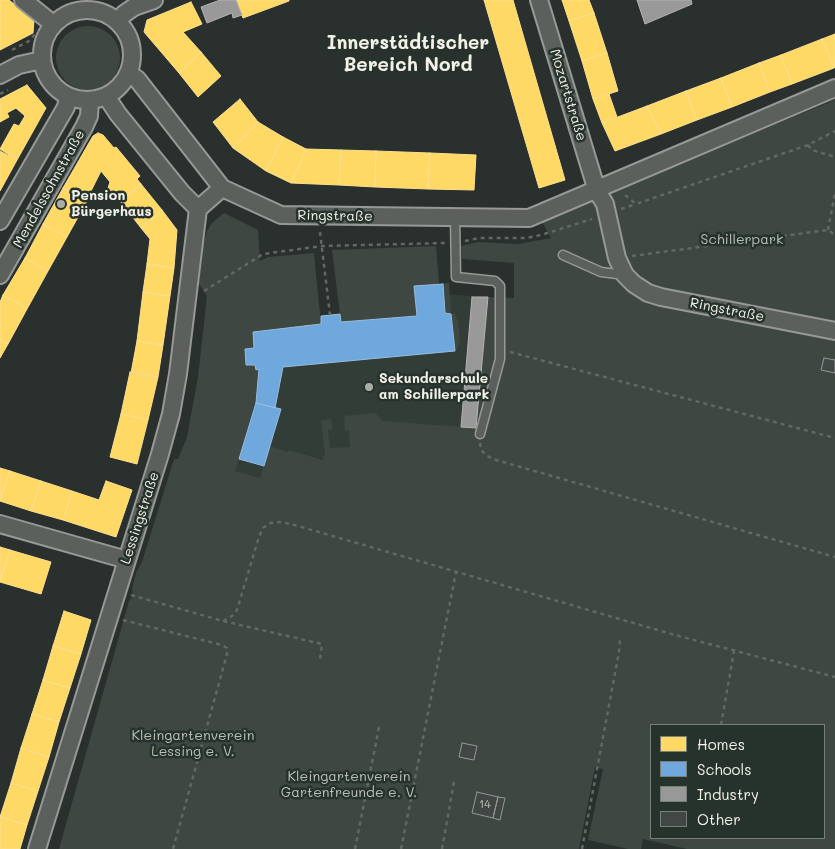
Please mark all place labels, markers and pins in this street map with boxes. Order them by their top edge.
place label: Pension Bürgerhaus [71,188,152,220]
marker: Pension Bürgerhaus [55,198,67,210]
place label: Sekundarschule am Schillerpark [379,371,489,404]
marker: Sekundarschule am Schillerpark [363,381,375,393]

